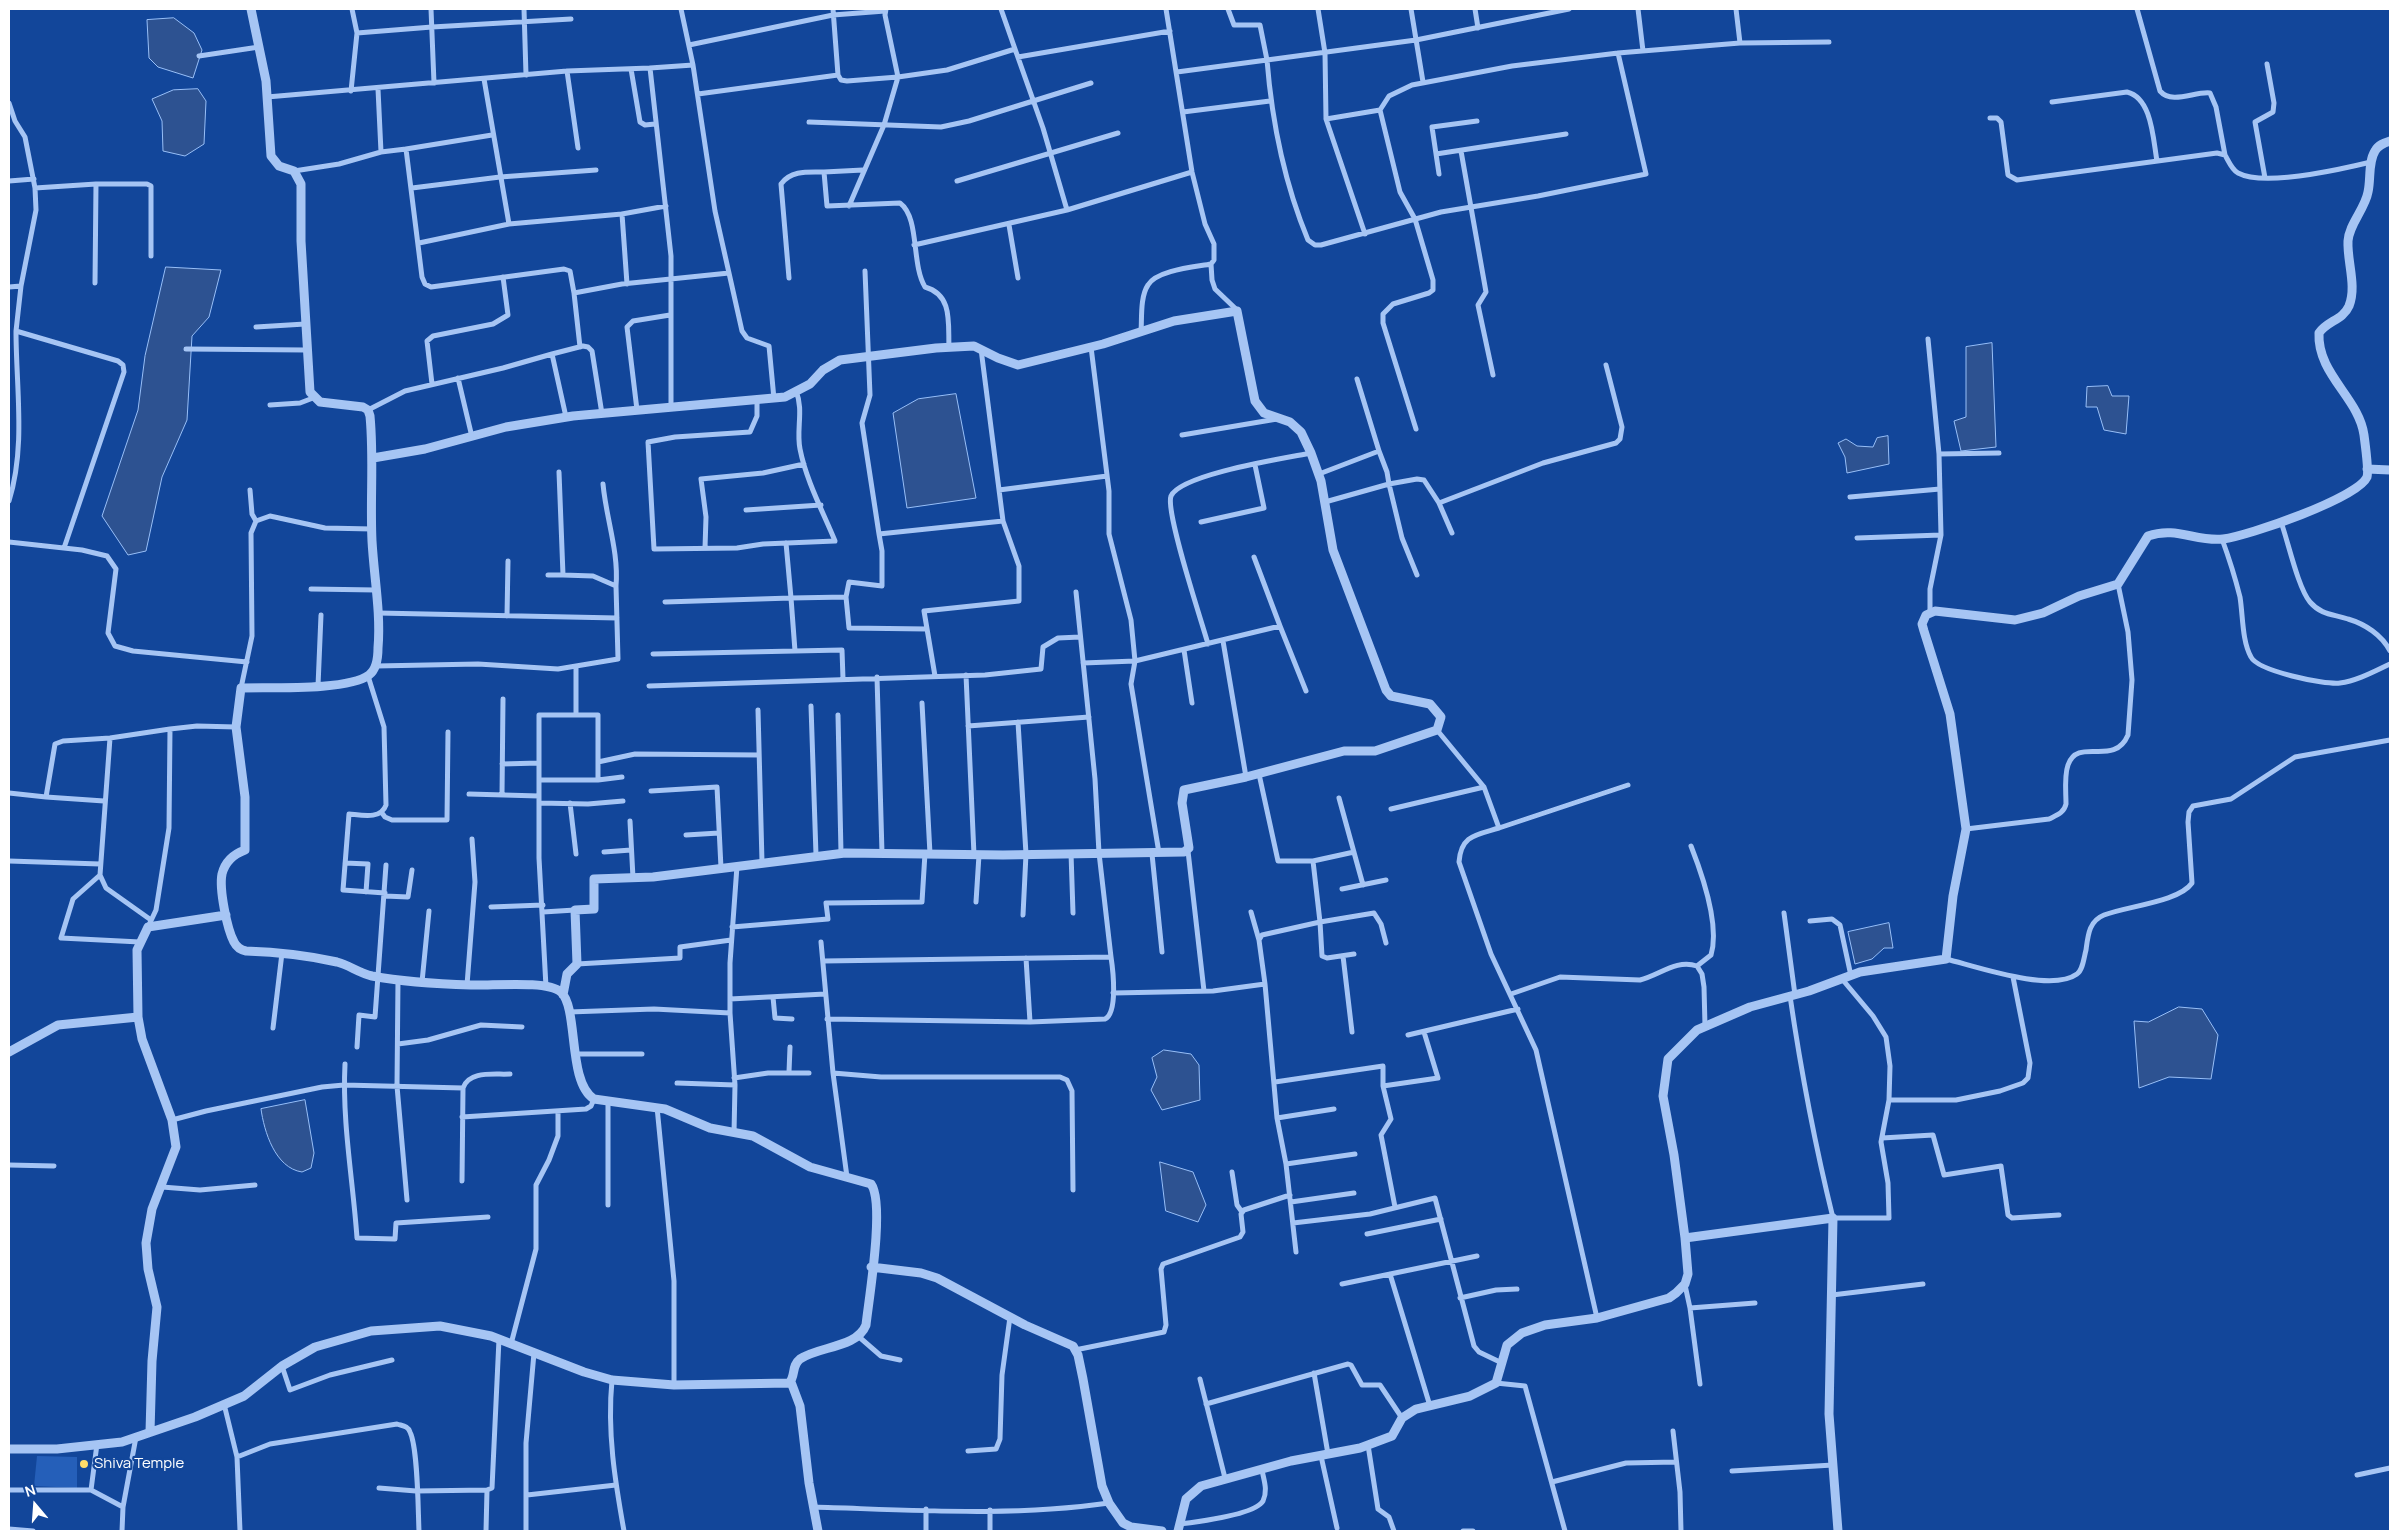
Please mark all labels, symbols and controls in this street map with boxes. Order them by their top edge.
place label: Shiva Temple [94,1455,184,1473]
marker: Shiva Temple [78,1458,90,1470]
north arrow [10,1480,60,1530]
text: N [22,1480,38,1501]

